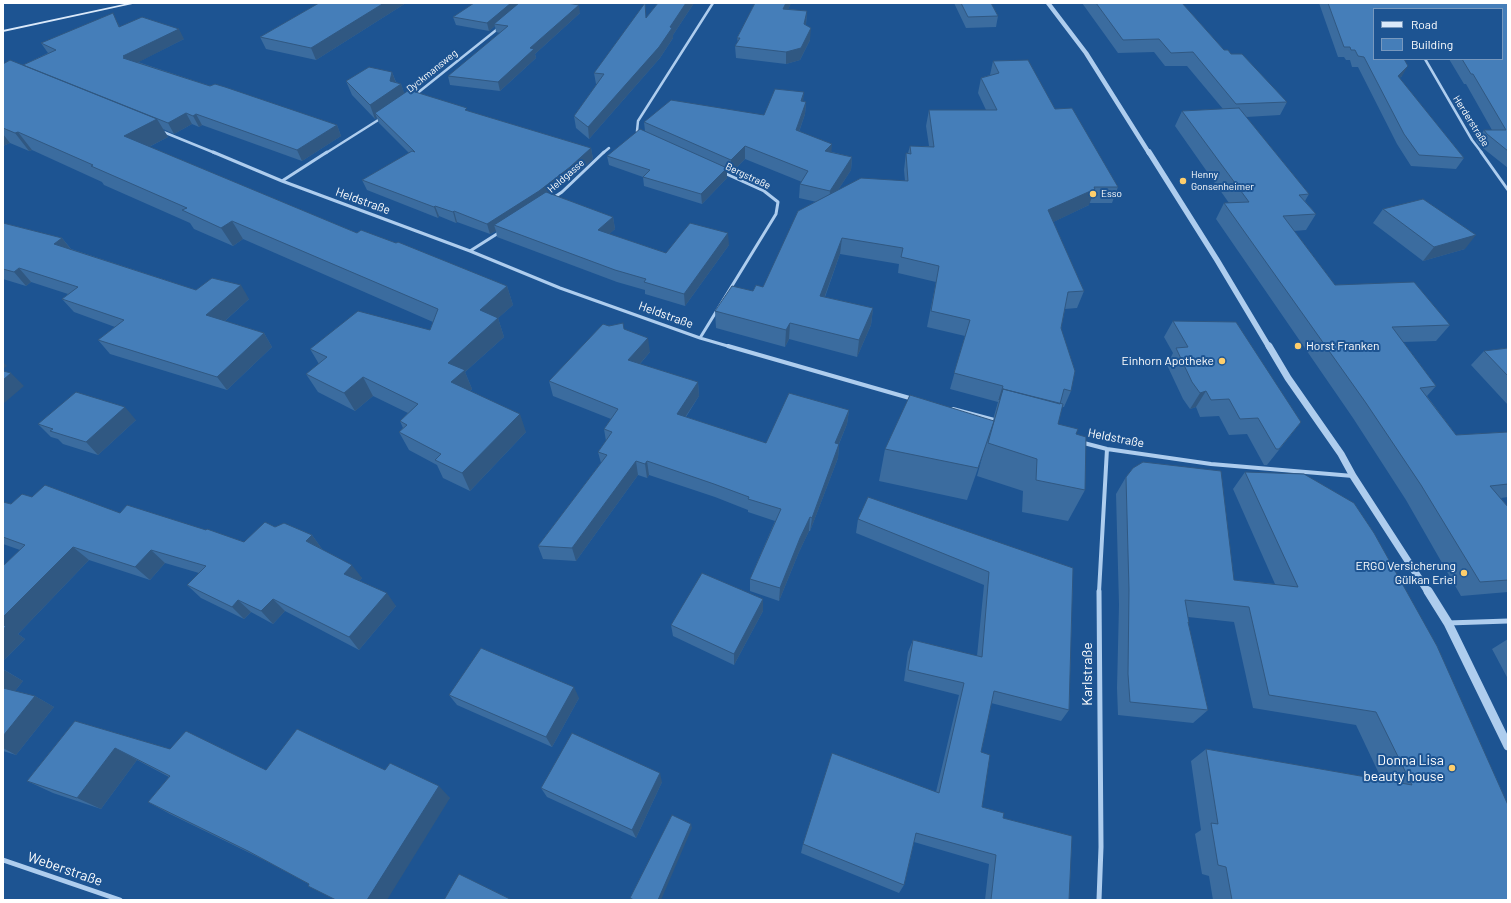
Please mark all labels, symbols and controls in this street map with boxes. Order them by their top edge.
legend [1373,8,1503,60]
text: Road [1411,17,1438,31]
text: Building [1411,37,1453,51]
street label: Dyckmansweg [404,47,460,95]
street label: Herderstraße [1451,93,1491,149]
street label: Heldgasse [545,157,587,195]
street label: Bergstraße [723,160,773,192]
place label: Henny Gonsenheimer [1191,169,1254,192]
marker: Henny Gonsenheimer [1178,176,1188,186]
street label: Heldstraße [334,184,392,218]
place label: Esso [1101,188,1122,200]
marker: Esso [1088,189,1098,199]
street label: Heldstraße [637,298,695,332]
place label: Horst Franken [1306,339,1379,353]
marker: Horst Franken [1293,341,1303,351]
place label: Einhorn Apotheke [1121,354,1214,368]
marker: Einhorn Apotheke [1217,356,1227,366]
street label: Heldstraße [1087,425,1145,451]
place label: ERGO Versicherung Gülkan Eriel [1355,559,1456,587]
marker: ERGO Versicherung Gülkan Eriel [1459,568,1469,578]
street label: Karlstraße [1079,642,1095,706]
place label: Donna Lisa beauty house [1363,752,1444,784]
marker: Donna Lisa beauty house [1447,763,1457,773]
street label: Weberstraße [25,848,105,890]

